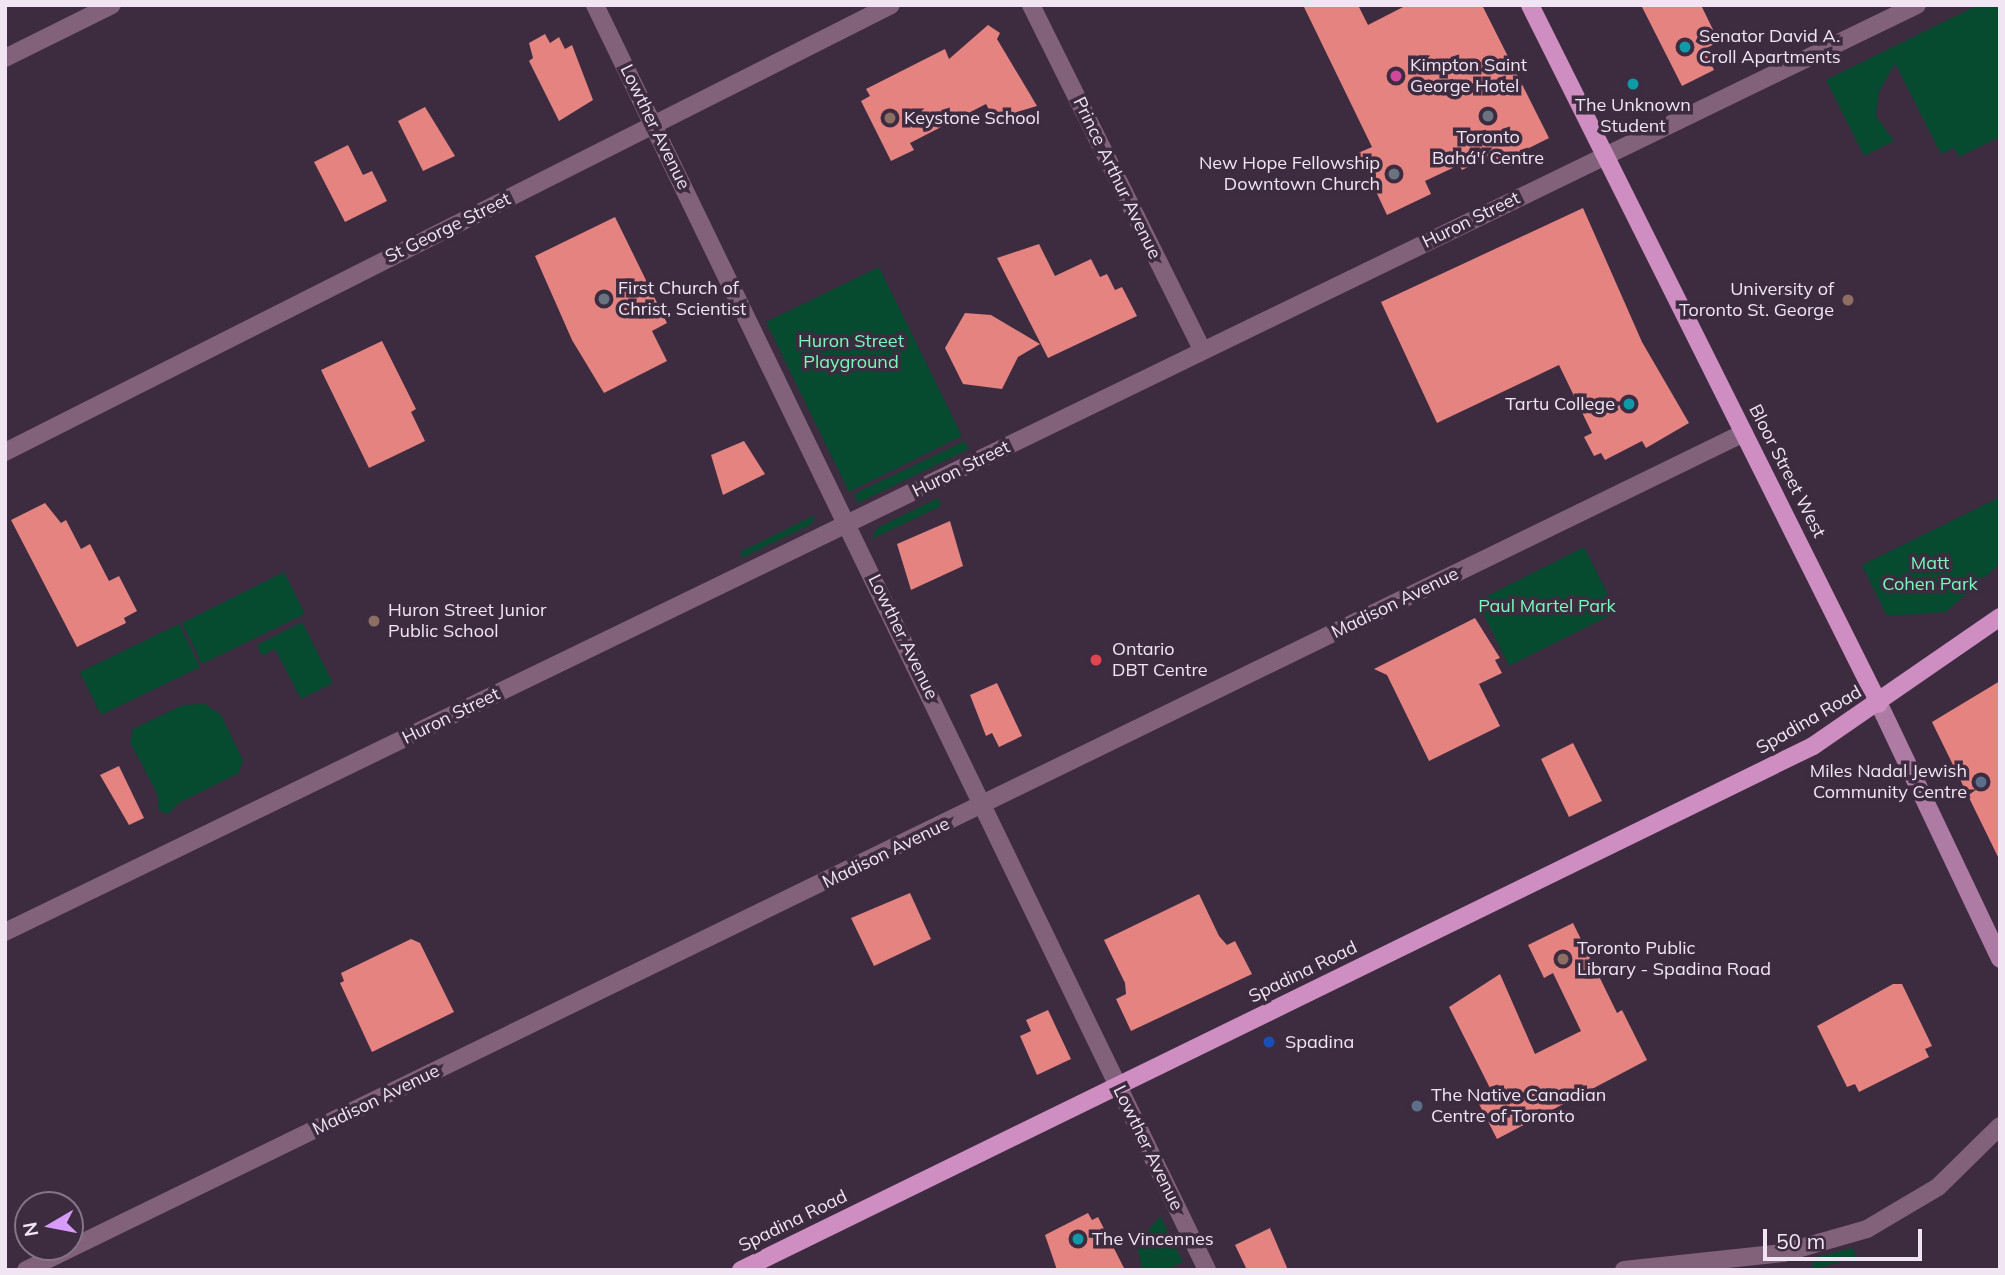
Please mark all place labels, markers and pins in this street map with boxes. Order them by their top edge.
place label: Senator David A. Croll Apartments [1699,26,1841,68]
marker: Senator David A. Croll Apartments [1677,39,1693,55]
place label: Kimpton Saint George Hotel [1410,55,1527,98]
marker: Kimpton Saint George Hotel [1388,68,1404,84]
marker: The Unknown Student [1625,76,1641,92]
place label: The Unknown Student [1575,95,1691,138]
place label: Keystone School [904,107,1040,129]
marker: Toronto Bahá'í Centre [1480,108,1496,124]
marker: Keystone School [882,110,898,126]
place label: Toronto Bahá'í Centre [1432,127,1544,170]
place label: New Hope Fellowship Downtown Church [1199,153,1380,196]
marker: New Hope Fellowship Downtown Church [1386,166,1402,182]
place label: First Church of Christ, Scientist [618,278,746,320]
place label: University of Toronto St. George [1679,279,1834,322]
marker: First Church of Christ, Scientist [596,291,612,307]
marker: University of Toronto St. George [1840,292,1856,308]
place label: Tartu College [1505,393,1615,415]
marker: Tartu College [1621,396,1637,412]
place label: Huron Street Junior Public School [388,600,547,642]
marker: Huron Street Junior Public School [366,613,382,629]
place label: Ontario DBT Centre [1112,639,1208,682]
marker: Ontario DBT Centre [1086,650,1106,670]
place label: Miles Nadal Jewish Community Centre [1810,761,1967,804]
marker: Miles Nadal Jewish Community Centre [1973,774,1989,790]
place label: Toronto Public Library - Spadina Road [1577,938,1771,981]
marker: Toronto Public Library - Spadina Road [1555,951,1571,967]
place label: Spadina [1285,1031,1354,1053]
marker: Spadina [1259,1032,1279,1052]
place label: The Native Canadian Centre of Toronto [1431,1085,1606,1128]
marker: The Native Canadian Centre of Toronto [1409,1098,1425,1114]
place label: The Vincennes [1092,1228,1214,1250]
marker: The Vincennes [1070,1231,1086,1247]

